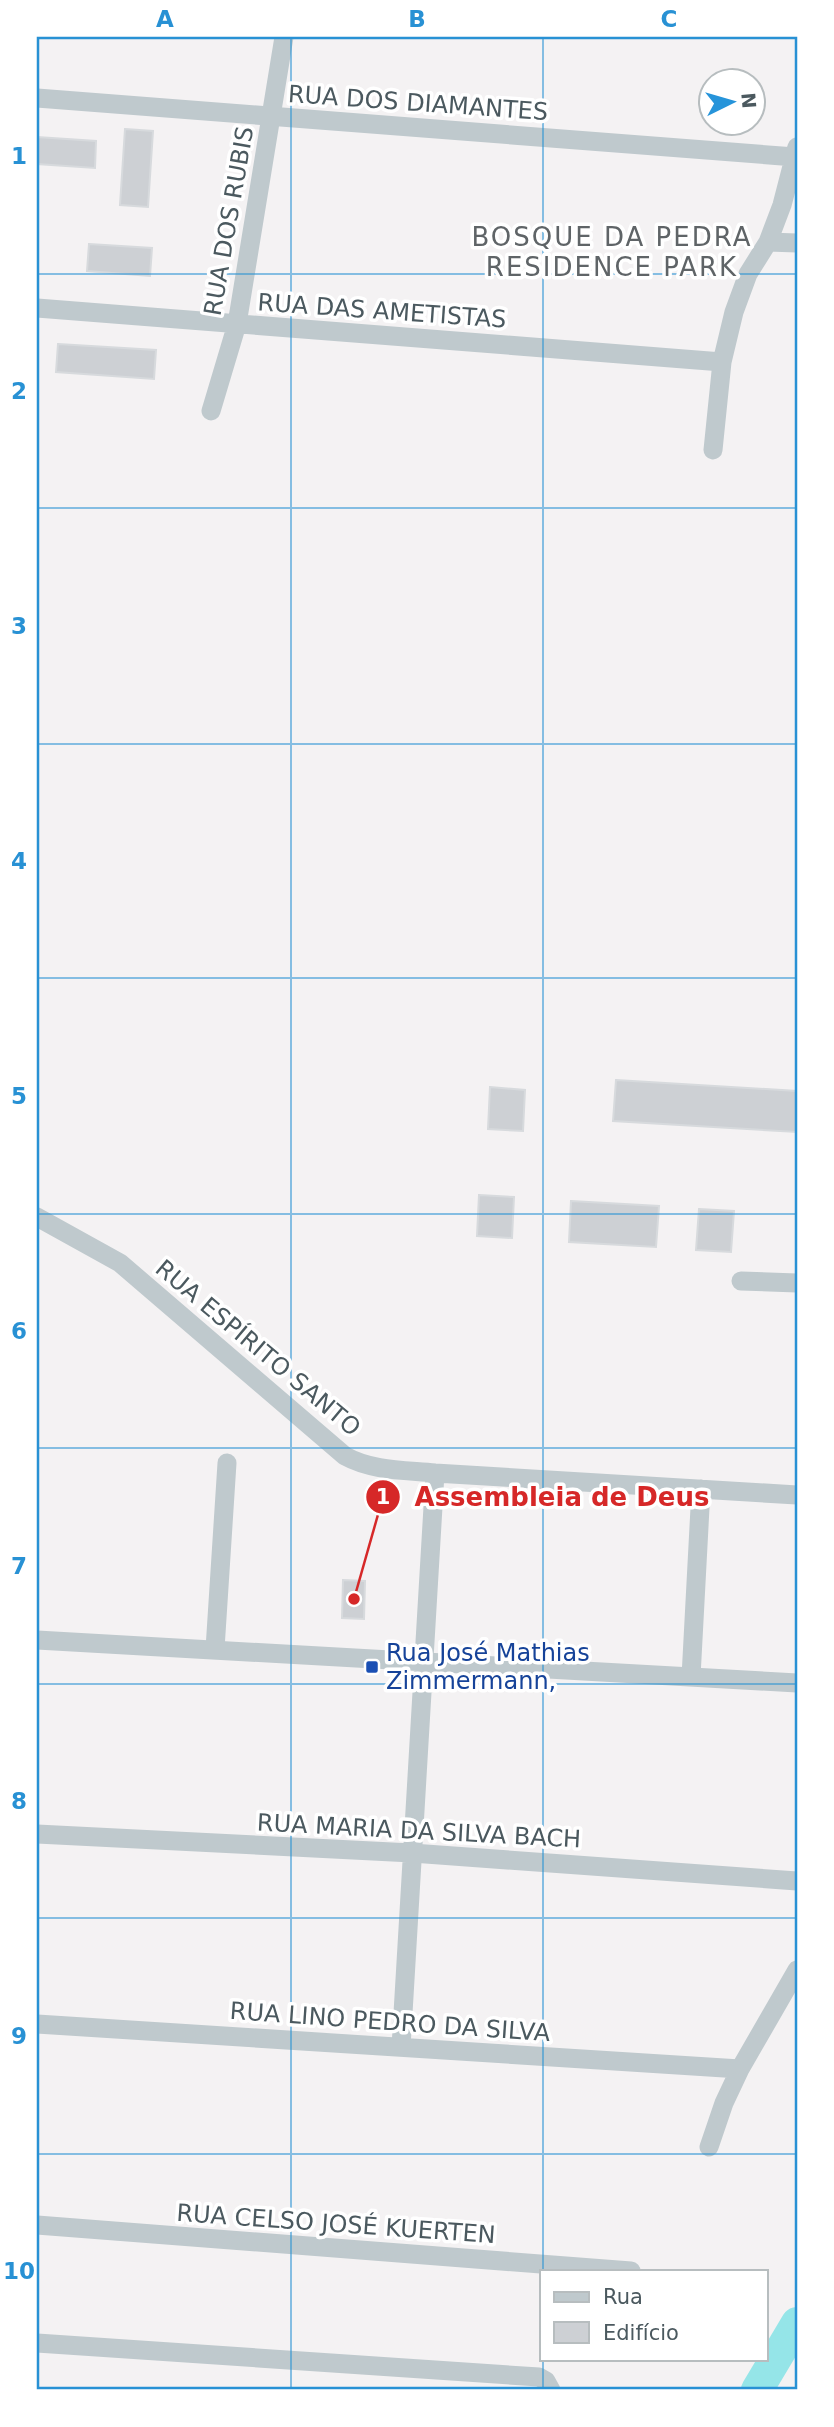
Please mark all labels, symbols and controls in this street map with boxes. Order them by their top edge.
text: A [156,6,174,32]
text: B [408,6,426,32]
text: C [661,6,677,32]
north arrow [698,66,768,136]
street label: RUA DOS DIAMANTES [287,80,549,126]
text: N [737,92,761,109]
street label: RUA DOS RUBIS [199,124,259,318]
text: 1 [11,143,27,169]
district label: BOSQUE DA PEDRA RESIDENCE PARK [471,222,753,282]
street label: RUA DAS AMETISTAS [257,288,507,334]
text: 2 [11,378,27,404]
text: 3 [11,613,27,639]
text: 4 [11,848,27,874]
text: 5 [11,1083,27,1109]
street label: RUA ESPÍRITO SANTO [150,1253,367,1442]
text: 6 [11,1318,27,1344]
callout: Assembleia de Deus [365,1473,723,1520]
text: Assembleia de Deus [415,1482,709,1512]
text: 1 [376,1485,390,1509]
text: 7 [11,1553,27,1579]
place label: Rua José Mathias Zimmermann, [386,1639,590,1695]
marker: Rua José Mathias Zimmermann, [364,1659,380,1675]
text: 8 [11,1788,27,1814]
street label: RUA MARIA DA SILVA BACH [256,1809,582,1853]
street label: RUA LINO PEDRO DA SILVA [229,1997,552,2047]
text: 9 [11,2023,27,2049]
street label: RUA CELSO JOSÉ KUERTEN [175,2198,497,2249]
text: 10 [3,2258,35,2284]
legend [540,2270,768,2360]
text: Rua [603,2285,643,2309]
text: Edifício [603,2321,679,2345]

